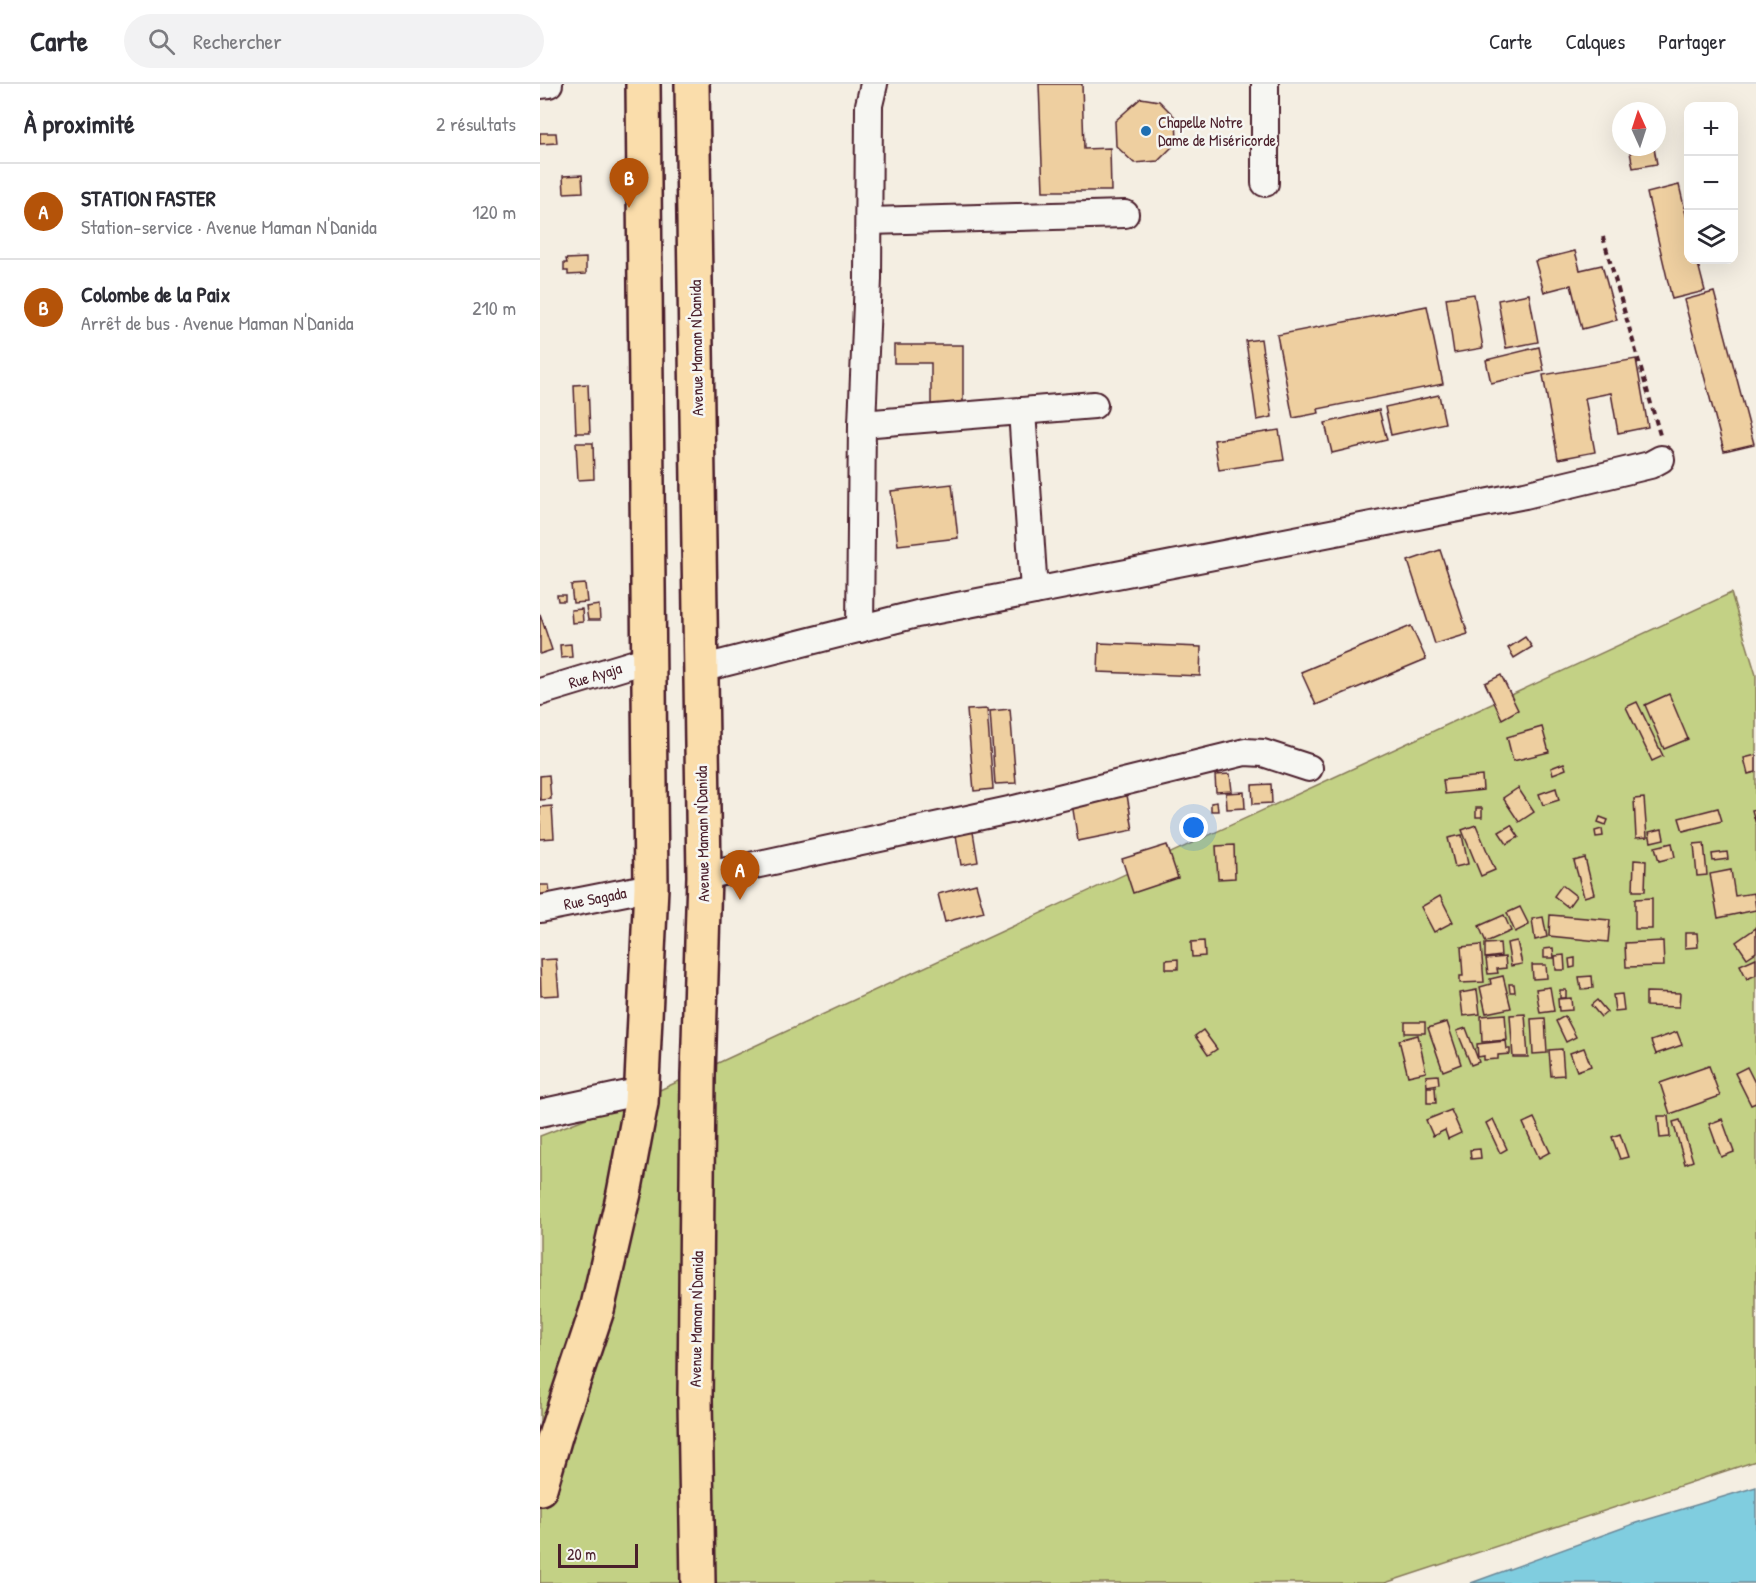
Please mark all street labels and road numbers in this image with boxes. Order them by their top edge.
street label: Avenue Maman N'Danida [684,280,708,416]
street label: Rue Ayaja [566,656,624,694]
street label: Avenue Maman N'Danida [690,766,714,902]
street label: Rue Sagada [562,881,628,915]
street label: Avenue Maman N'Danida [684,1251,708,1387]

